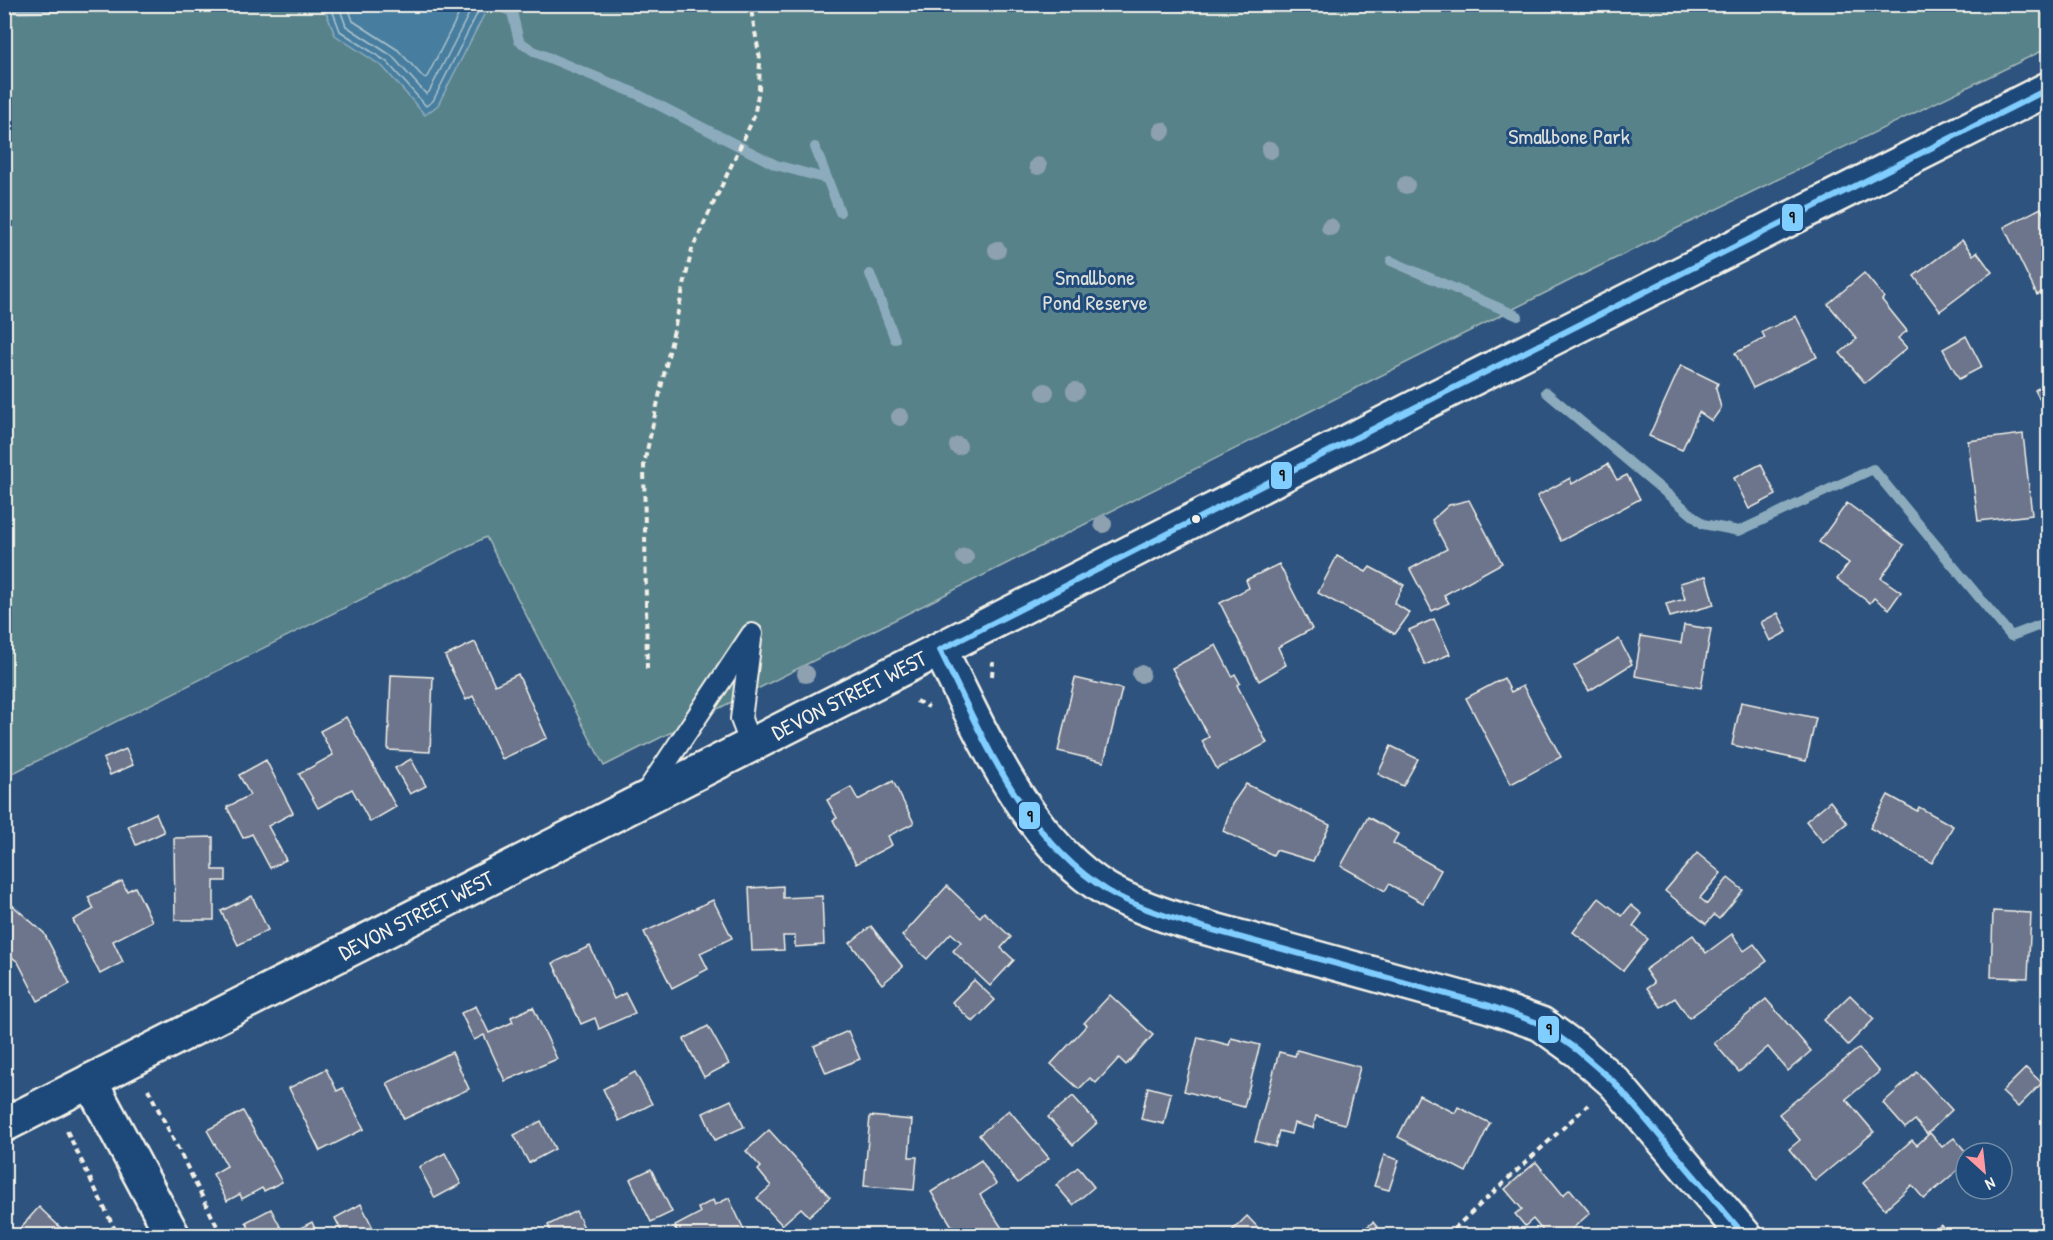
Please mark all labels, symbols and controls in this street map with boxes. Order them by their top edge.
park label: Smallbone Park [1508,121,1630,151]
line badge: 9 [1781,203,1804,232]
text: 9 [1789,206,1795,228]
park label: Smallbone Pond Reserve [1042,262,1148,317]
line badge: 9 [1270,461,1293,490]
text: 9 [1279,464,1285,486]
unlabelled marker [1190,513,1202,525]
street label: DEVON STREET WEST [766,643,932,747]
line badge: 9 [1018,801,1041,830]
text: 9 [1027,805,1033,827]
street label: DEVON STREET WEST [333,863,499,967]
line badge: 9 [1537,1015,1560,1044]
text: 9 [1546,1018,1552,1040]
north arrow [1954,1141,2014,1201]
text: N [1982,1173,2000,1196]

